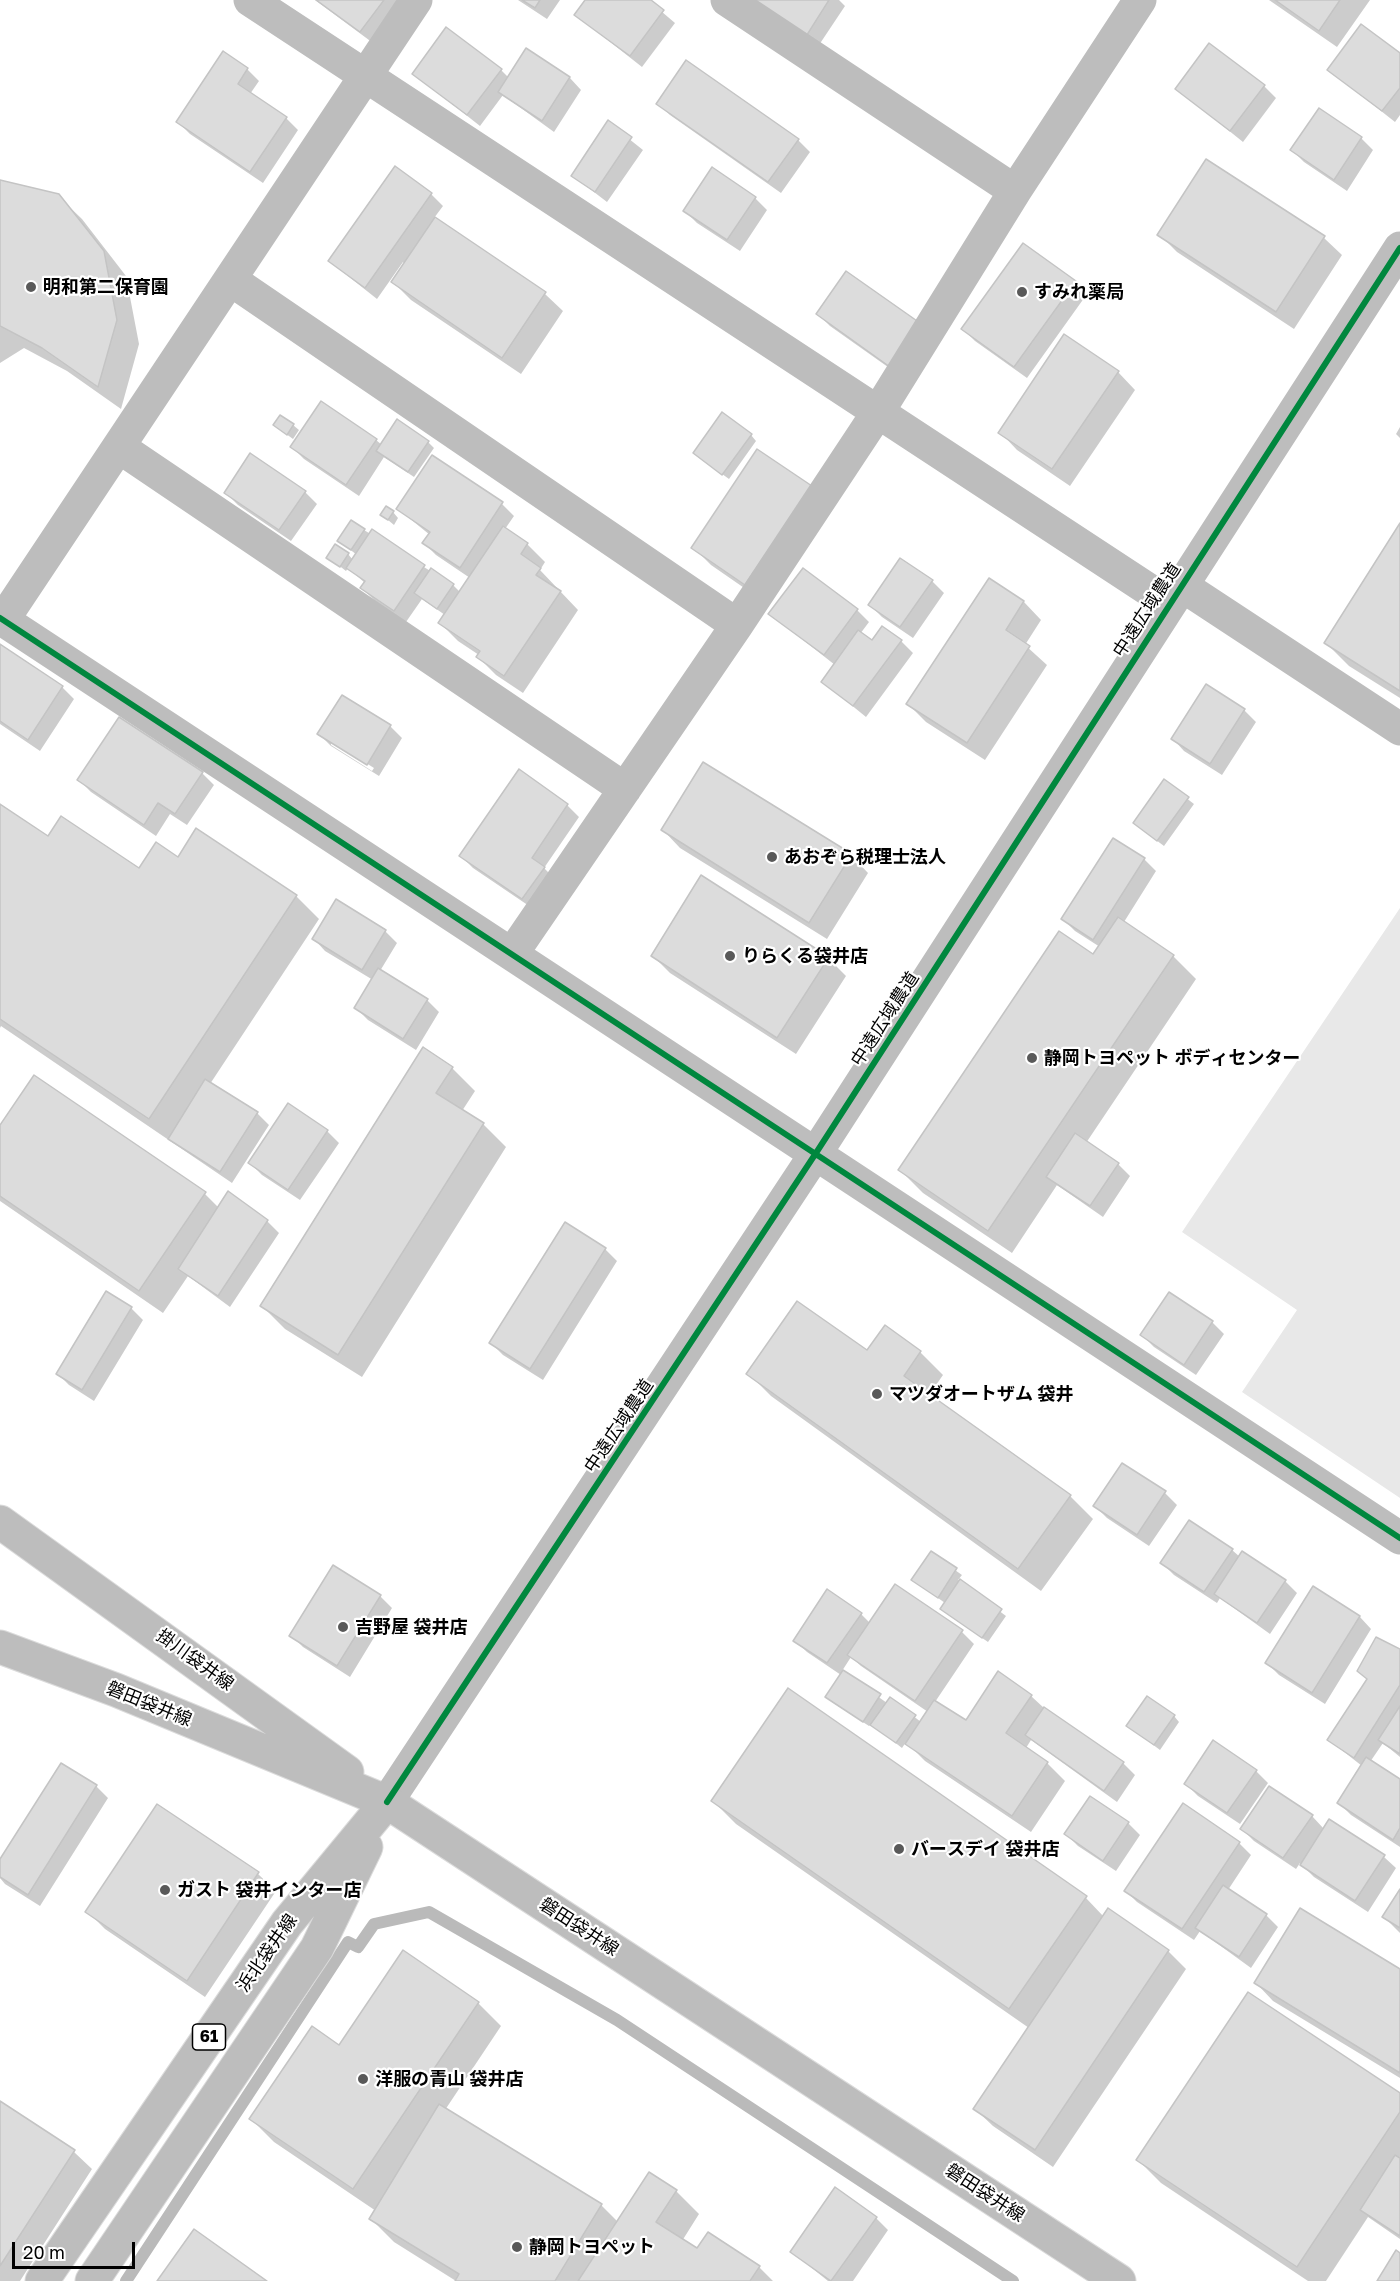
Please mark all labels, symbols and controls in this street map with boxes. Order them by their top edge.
place label: 明和第二保育園 [43,276,169,298]
marker: 明和第二保育園 [24,280,38,294]
place label: すみれ薬局 [1034,281,1124,303]
marker: すみれ薬局 [1015,285,1029,299]
street label: 中遠広域農道 [1109,559,1185,661]
place label: あおぞら税理士法人 [784,846,946,868]
marker: あおぞら税理士法人 [765,850,779,864]
place label: りらくる袋井店 [742,945,868,967]
marker: りらくる袋井店 [723,949,737,963]
street label: 中遠広域農道 [847,968,923,1070]
place label: 静岡トヨペット ボディセンター [1044,1047,1300,1069]
marker: 静岡トヨペット ボディセンター [1025,1051,1039,1065]
street label: 中遠広域農道 [580,1375,658,1477]
place label: マツダオートザム 袋井 [889,1383,1073,1405]
marker: マツダオートザム 袋井 [870,1387,884,1401]
place label: 吉野屋 袋井店 [355,1616,467,1638]
marker: 吉野屋 袋井店 [336,1620,350,1634]
street label: 掛川袋井線 [152,1625,238,1695]
street label: 磐田袋井線 [103,1677,195,1731]
place label: バースデイ 袋井店 [911,1838,1059,1860]
marker: バースデイ 袋井店 [892,1842,906,1856]
place label: ガスト 袋井インター店 [177,1879,361,1901]
marker: ガスト 袋井インター店 [158,1883,172,1897]
street label: 磐田袋井線 [535,1893,623,1961]
street label: 浜北袋井線 [232,1910,302,1996]
road number: 61 [192,2024,226,2050]
place label: 洋服の青山 袋井店 [375,2068,523,2090]
marker: 洋服の青山 袋井店 [356,2072,370,2086]
street label: 磐田袋井線 [941,2159,1029,2227]
scale bar [15,2230,138,2268]
place label: 静岡トヨペット [529,2236,655,2258]
marker: 静岡トヨペット [510,2240,524,2254]
text: 20 m [23,2241,65,2263]

